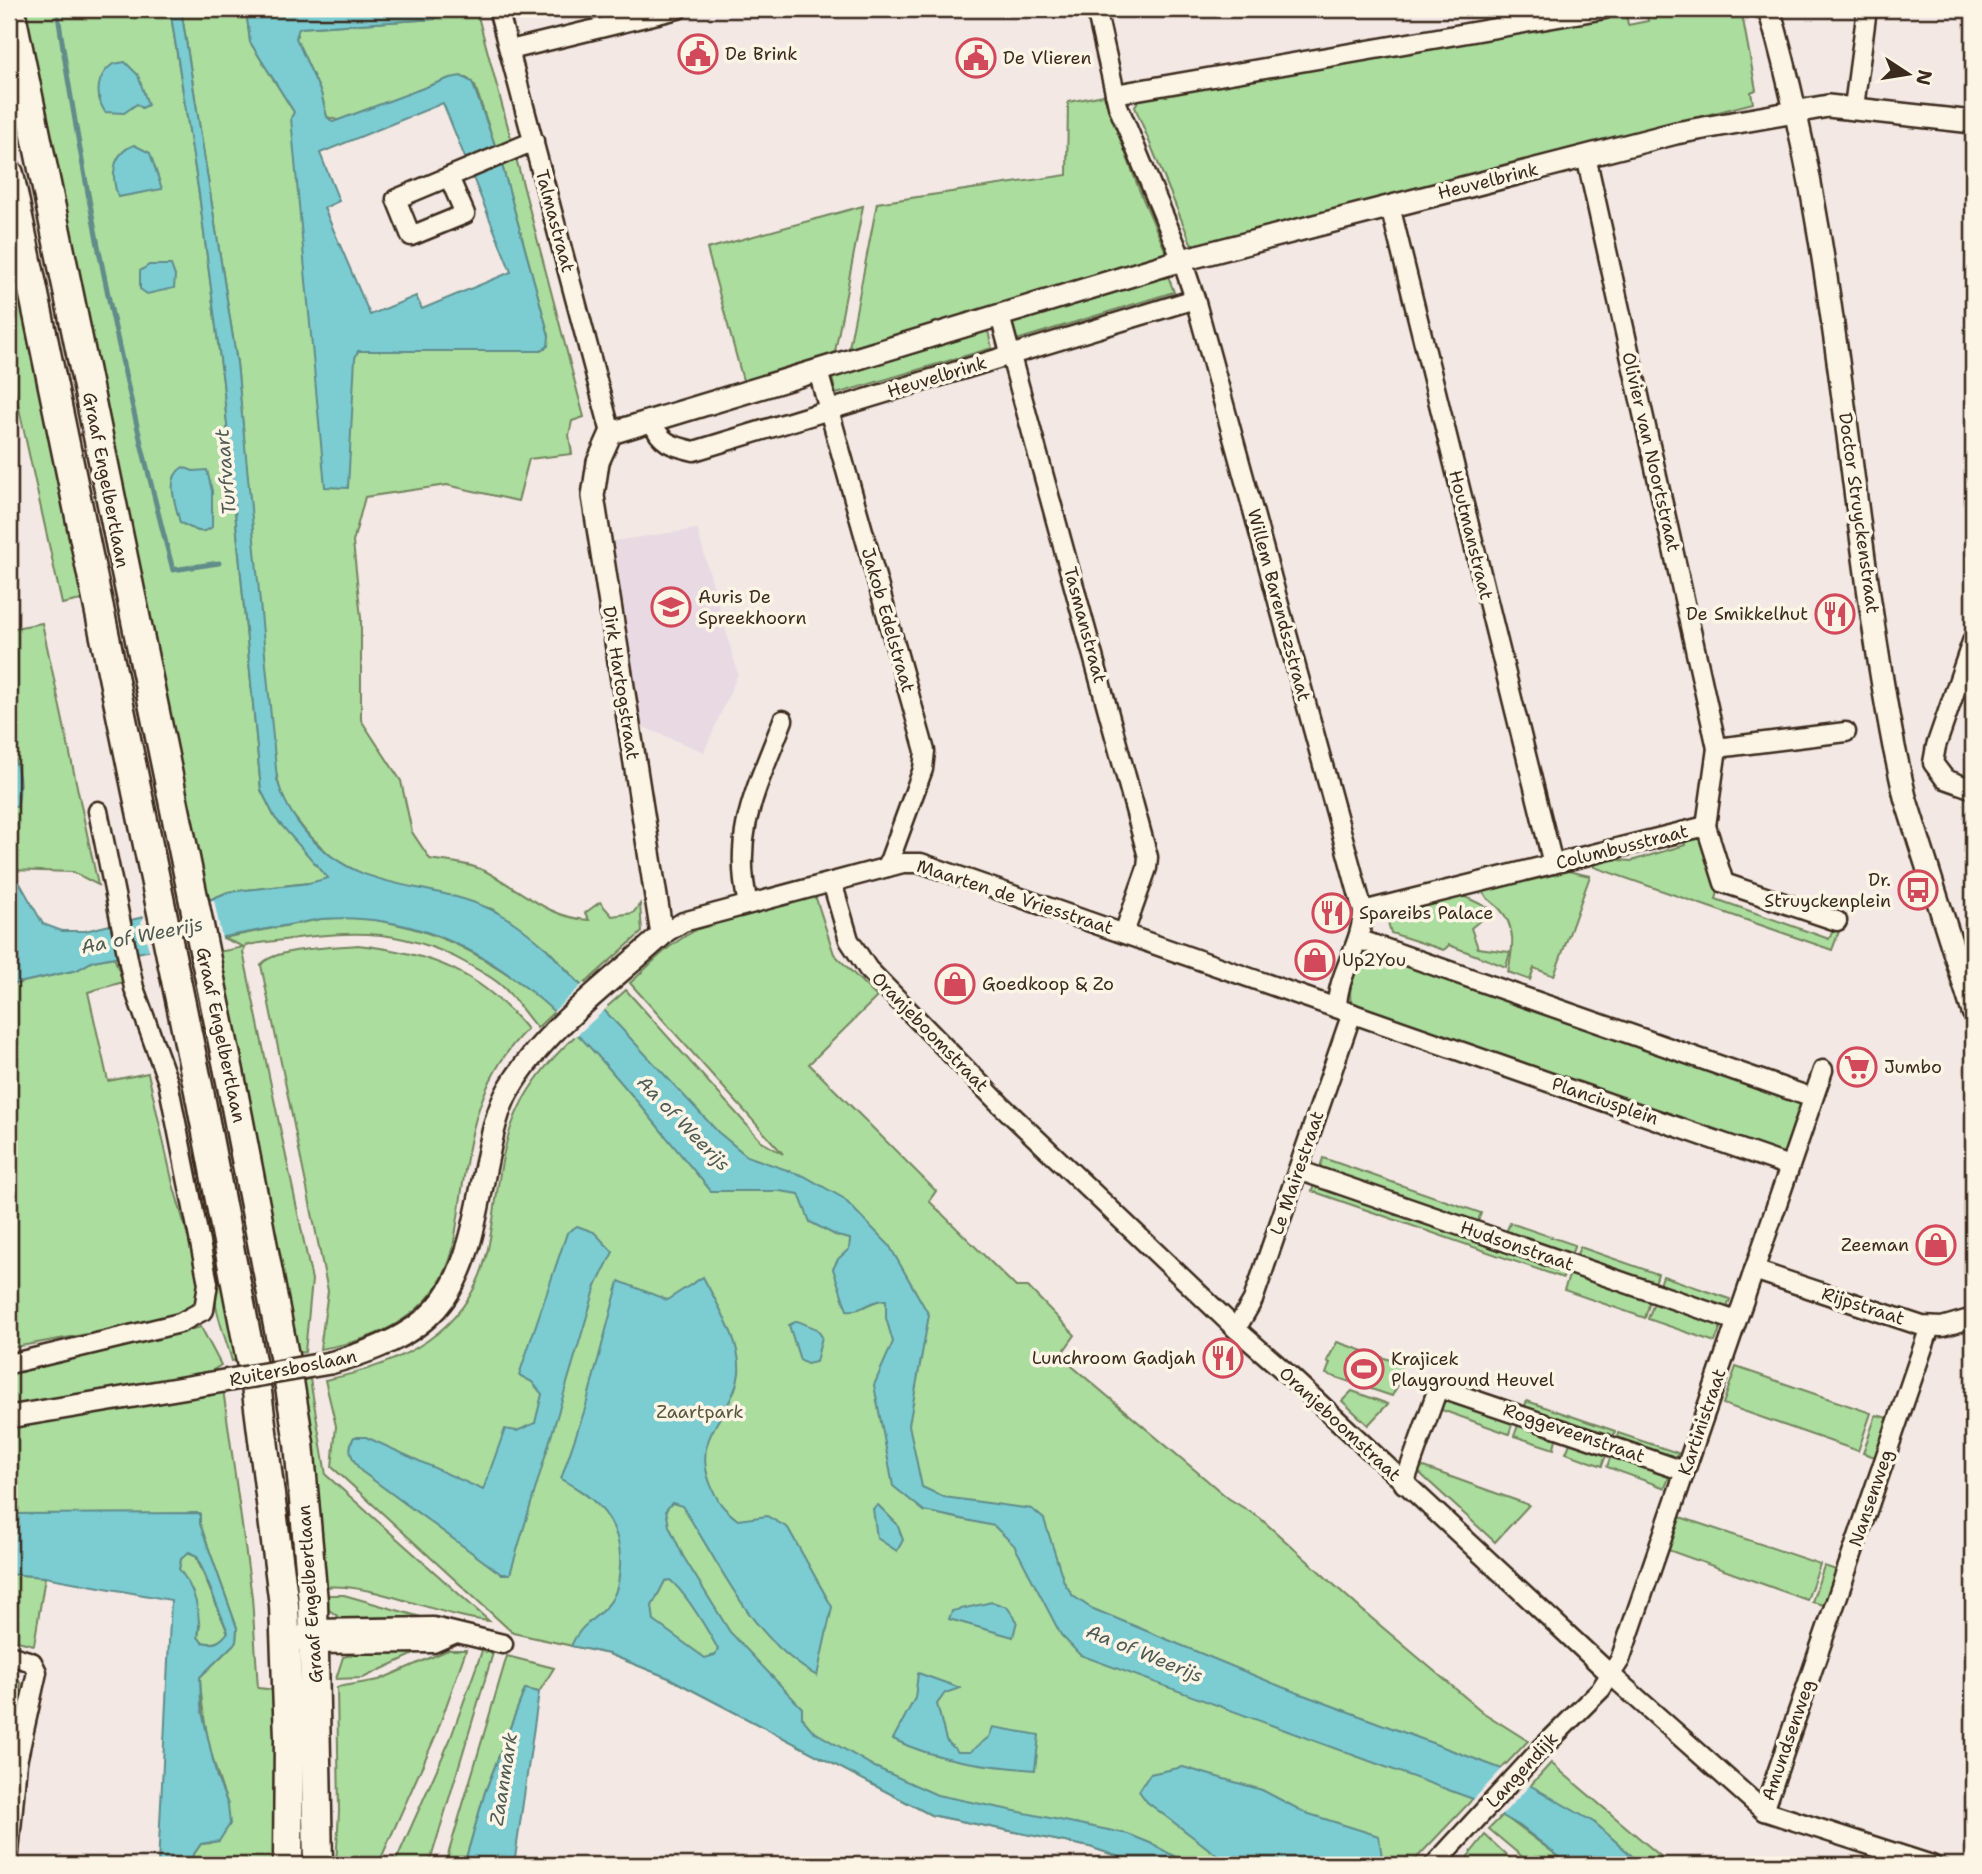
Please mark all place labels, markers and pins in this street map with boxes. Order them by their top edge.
public building icon: De Brink [677,33,719,75]
public building icon: De Vlieren [955,37,997,79]
place label: De Brink [725,42,798,66]
place label: De Vlieren [1003,46,1092,70]
place label: Auris De Spreekhoorn [698,585,807,630]
school or university icon: Auris De Spreekhoorn [650,586,692,628]
restaurant icon: De Smikkelhut [1814,593,1856,635]
place label: De Smikkelhut [1686,602,1808,626]
place label: Dr. Struyckenplein [1764,868,1891,913]
bus stop icon: Dr. Struyckenplein [1897,869,1939,911]
restaurant icon: Spareibs Palace [1311,892,1353,934]
place label: Spareibs Palace [1359,901,1494,925]
shop icon: Up2You [1294,939,1336,981]
place label: Up2You [1342,948,1406,972]
shop icon: Goedkoop & Zo [934,963,976,1005]
place label: Goedkoop & Zo [982,972,1114,996]
supermarket icon: Jumbo [1836,1046,1878,1088]
place label: Jumbo [1884,1055,1942,1079]
shop icon: Zeeman [1915,1224,1957,1266]
place label: Zeeman [1841,1233,1909,1257]
restaurant icon: Lunchroom Gadjah [1202,1337,1244,1379]
place label: Lunchroom Gadjah [1032,1346,1196,1370]
place label: Krajicek Playground Heuvel [1391,1347,1555,1392]
sports icon: Krajicek Playground Heuvel [1343,1348,1385,1390]

